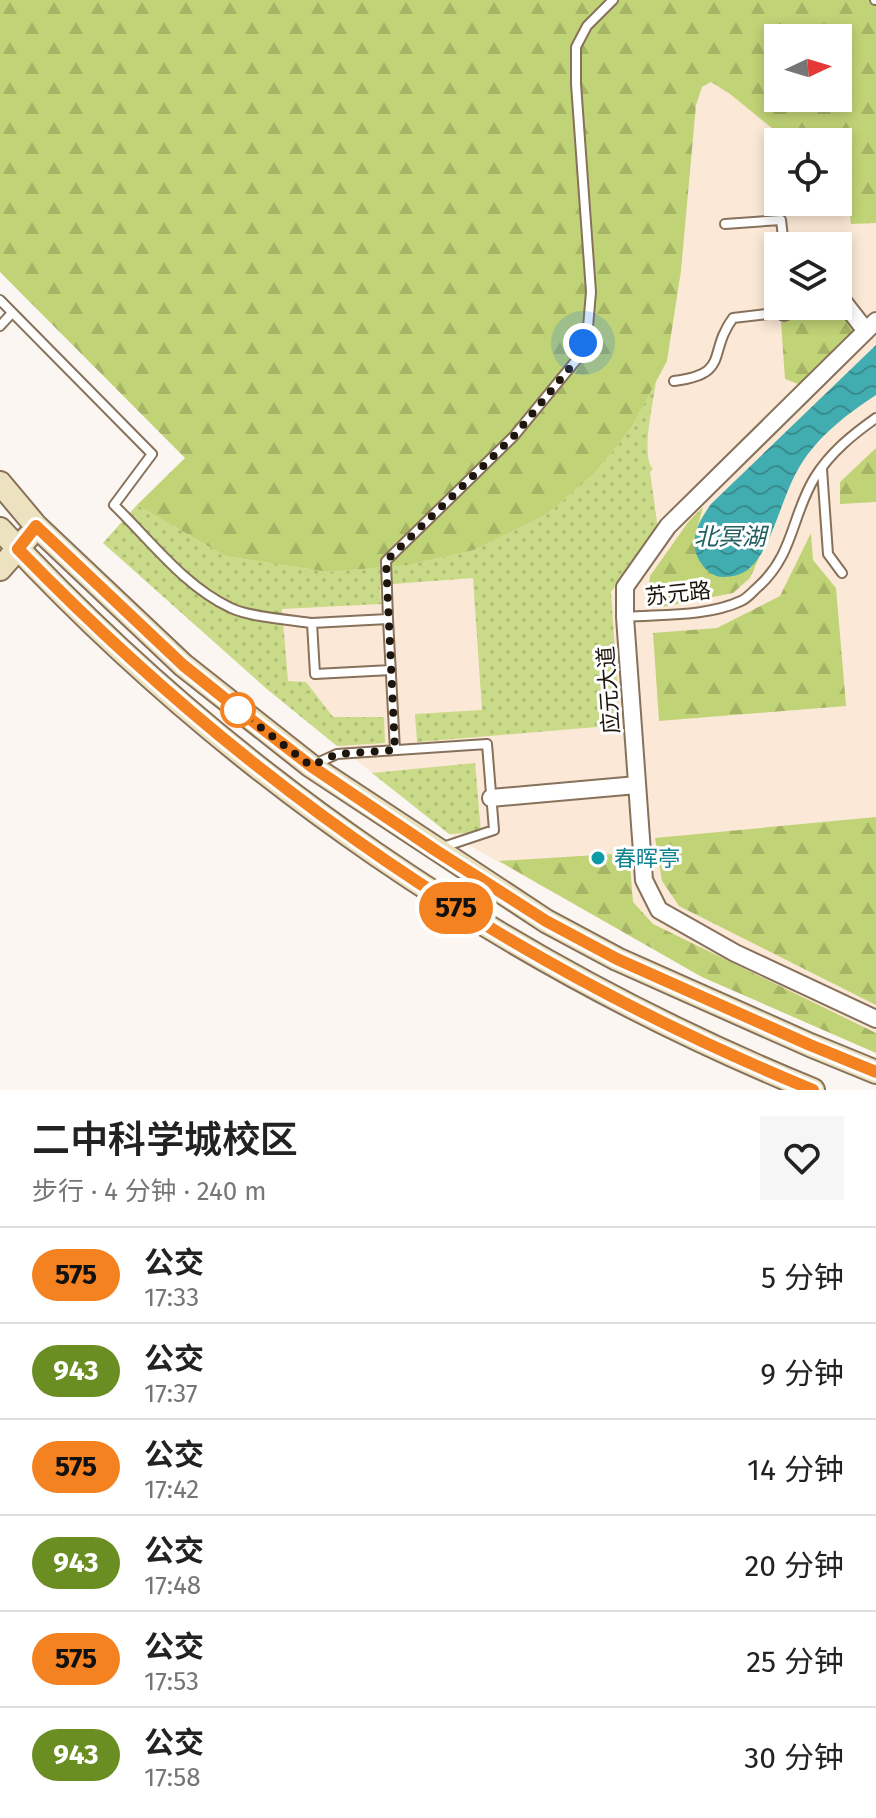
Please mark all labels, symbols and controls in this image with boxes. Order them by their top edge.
north arrow [764,24,852,112]
map controls [764,24,852,320]
button: locate [764,128,852,216]
button: layers [764,232,852,320]
your location [563,323,603,363]
water label: 北冥湖 [694,523,770,551]
street label: 苏元路 [644,577,712,610]
street label: 应元大道 [592,645,625,735]
unlabelled marker [221,693,255,727]
place label: 春晖亭 [614,845,680,872]
marker: 春晖亭 [589,849,607,867]
line badge: 575 [410,882,502,934]
text: 575 [435,891,477,924]
button: heart [760,1116,844,1200]
text: 二中科学城校区 [32,1117,298,1163]
text: 步行 · 4 分钟 · 240 m [32,1176,266,1207]
text: 公交 [144,1245,204,1281]
text: 575 [55,1258,97,1291]
text: 5 分钟 [761,1260,844,1296]
text: 17:33 [144,1282,199,1313]
text: 公交 [144,1341,204,1377]
text: 943 [53,1354,99,1387]
text: 9 分钟 [760,1356,844,1392]
text: 17:37 [144,1378,198,1409]
text: 公交 [144,1437,204,1473]
text: 575 [55,1450,97,1483]
text: 14 分钟 [747,1452,844,1488]
text: 17:42 [144,1474,199,1505]
text: 公交 [144,1533,204,1569]
text: 943 [53,1546,99,1579]
text: 20 分钟 [744,1548,844,1584]
text: 17:48 [144,1570,201,1601]
text: 公交 [144,1629,204,1665]
text: 575 [55,1642,97,1675]
text: 25 分钟 [746,1644,844,1680]
text: 17:53 [144,1666,199,1697]
text: 公交 [144,1725,204,1761]
text: 943 [53,1738,99,1771]
text: 30 分钟 [744,1740,844,1776]
text: 17:58 [144,1762,201,1793]

